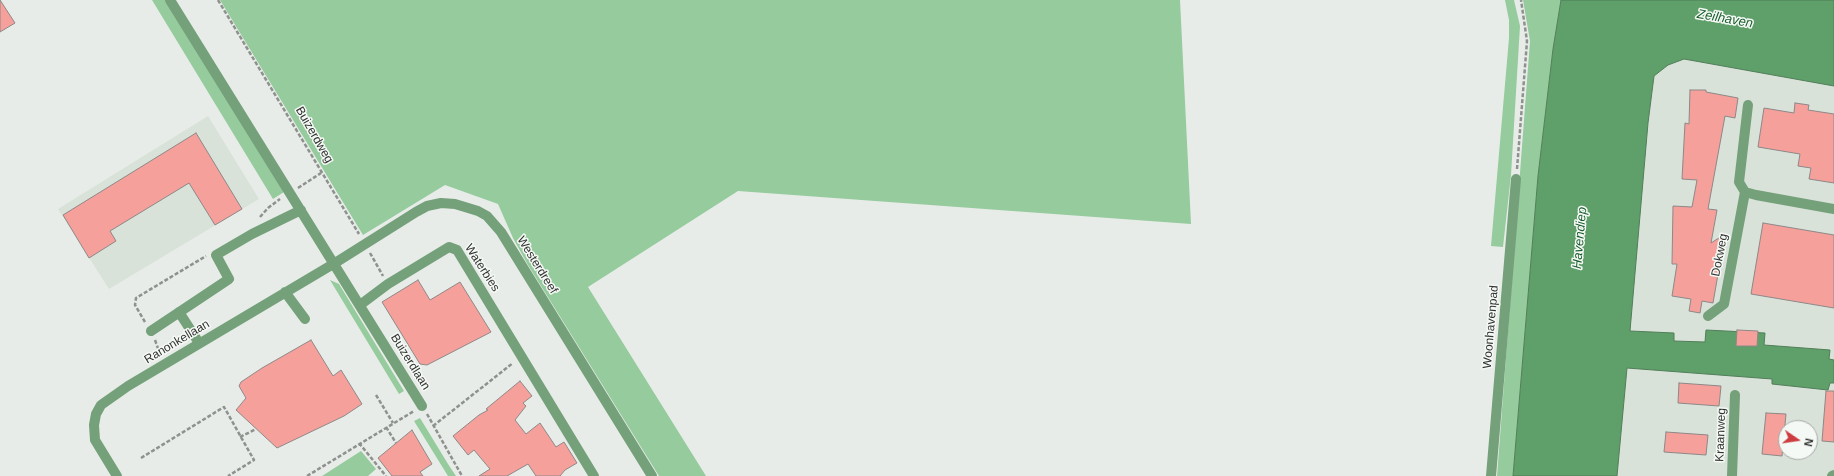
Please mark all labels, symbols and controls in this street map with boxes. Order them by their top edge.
water label: Zeilhaven [1696,6,1754,32]
street label: Buizerdweg [292,104,336,166]
water label: Havendiep [1570,206,1590,270]
street label: Dokweg [1709,232,1731,278]
street label: Westerdreef [514,234,560,296]
street label: Waterbies [461,242,503,294]
street label: Woonhavenpad [1480,285,1502,369]
street label: Ranonkellaan [142,317,212,367]
street label: Buizerdlaan [387,331,433,393]
street label: Kraanweg [1713,408,1729,462]
north arrow [1778,420,1818,460]
text: N [1802,437,1815,448]

